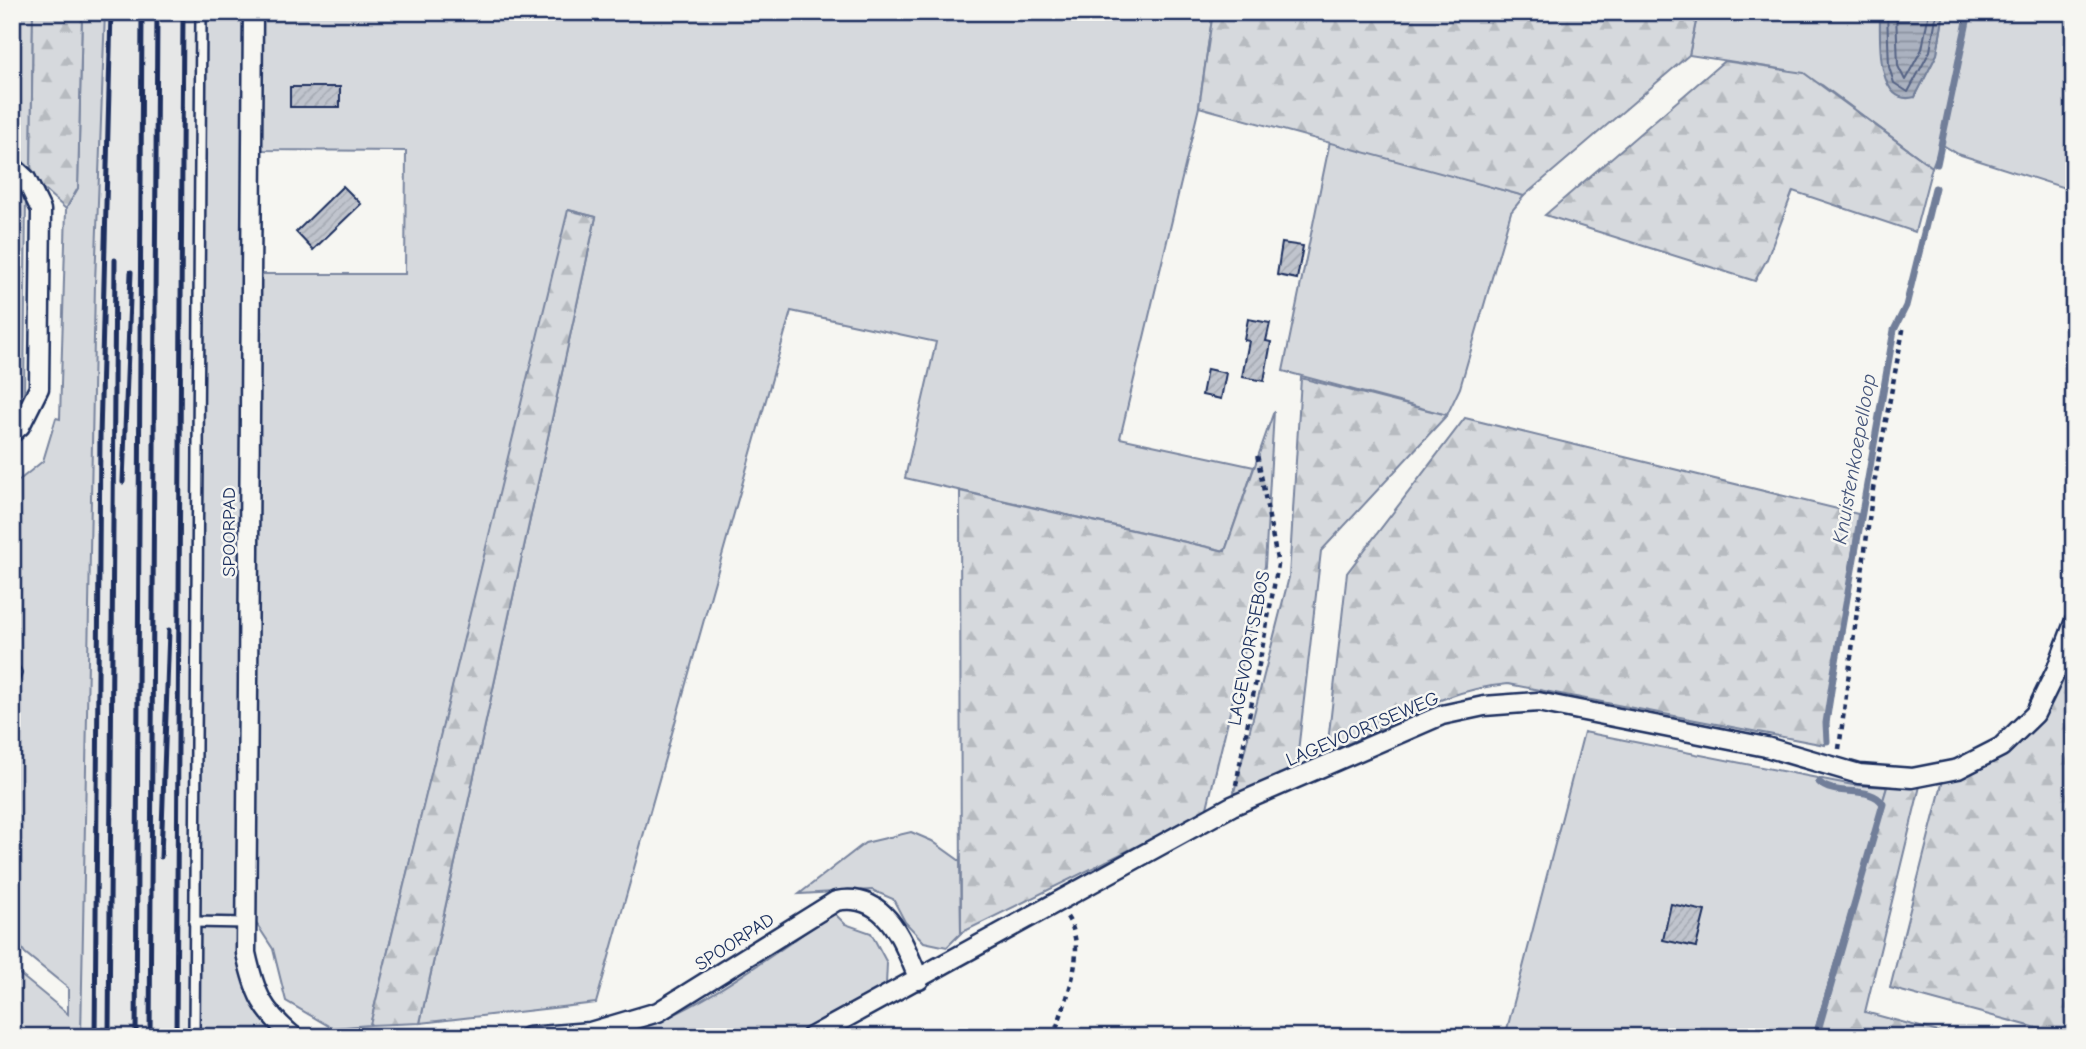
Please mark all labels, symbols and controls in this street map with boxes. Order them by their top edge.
water label: Knuistenkoepelloop [1827,372,1881,546]
street label: SPOORPAD [218,487,240,577]
street label: LAGEVOORTSEBOS [1223,569,1275,727]
street label: LAGEVOORTSEWEG [1283,687,1442,771]
street label: SPOORPAD [691,908,778,976]

